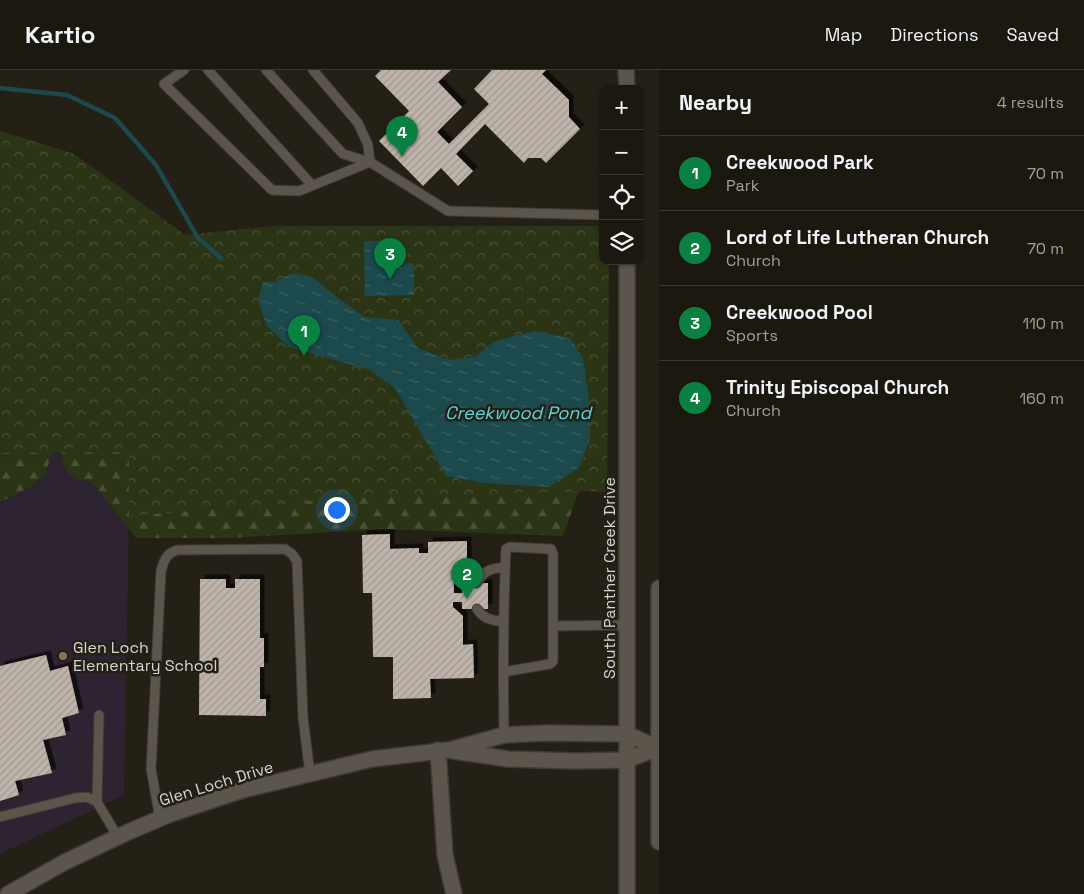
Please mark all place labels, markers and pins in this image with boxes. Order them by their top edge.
pin: 4 [386,116,418,157]
pin: 3 [374,238,406,279]
pin: 1 [288,315,320,356]
pin: 2 [451,558,483,599]
place label: Glen Loch Elementary School [73,637,218,676]
marker: Glen Loch Elementary School [57,650,69,662]

